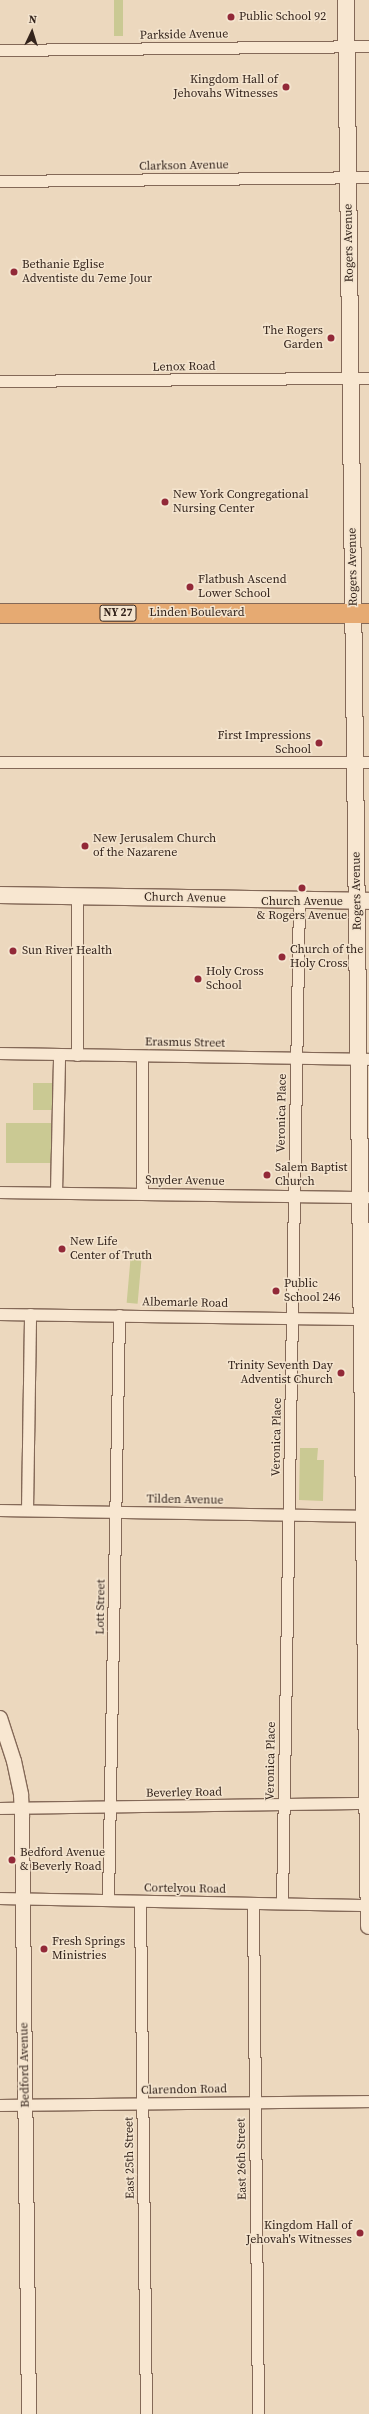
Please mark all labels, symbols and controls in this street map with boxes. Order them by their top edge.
place label: Public School 92 [239,10,326,24]
north arrow [12,12,52,52]
text: N [28,12,37,27]
marker: Public School 92 [226,12,236,22]
street label: Parkside Avenue [140,27,228,43]
place label: Kingdom Hall of Jehovahs Witnesses [173,73,278,101]
marker: Kingdom Hall of Jehovahs Witnesses [281,82,291,92]
street label: Clarkson Avenue [139,158,229,174]
street label: Rogers Avenue [341,203,357,283]
place label: Bethanie Eglise Adventiste du 7eme Jour [22,258,152,286]
marker: Bethanie Eglise Adventiste du 7eme Jour [9,267,19,277]
place label: The Rogers Garden [263,324,323,352]
marker: The Rogers Garden [326,333,336,343]
street label: Lenox Road [152,359,216,375]
place label: New York Congregational Nursing Center [173,488,309,516]
marker: New York Congregational Nursing Center [160,497,170,507]
street label: Rogers Avenue [345,527,361,607]
place label: Flatbush Ascend Lower School [198,573,287,601]
marker: Flatbush Ascend Lower School [185,582,195,592]
road number: NY 27 [99,604,137,622]
street label: Linden Boulevard [149,606,245,620]
place label: First Impressions School [218,729,311,757]
marker: First Impressions School [314,738,324,748]
place label: New Jerusalem Church of the Nazarene [93,832,216,860]
marker: New Jerusalem Church of the Nazarene [80,841,90,851]
street label: Rogers Avenue [349,851,365,931]
marker: Church Avenue & Rogers Avenue [297,883,307,893]
street label: Church Avenue [144,890,226,906]
place label: Church Avenue & Rogers Avenue [257,895,347,923]
place label: Church of the Holy Cross [290,943,363,971]
place label: Sun River Health [22,944,112,958]
marker: Sun River Health [7,945,19,957]
marker: Church of the Holy Cross [277,952,287,962]
place label: Holy Cross School [206,965,264,993]
marker: Holy Cross School [193,974,203,984]
street label: Erasmus Street [145,1035,225,1051]
street label: Veronica Place [274,1073,290,1153]
place label: Salem Baptist Church [275,1161,347,1189]
marker: Salem Baptist Church [262,1170,272,1180]
street label: Snyder Avenue [145,1173,225,1189]
place label: New Life Center of Truth [70,1235,152,1263]
marker: New Life Center of Truth [57,1244,67,1254]
place label: Public School 246 [284,1277,341,1305]
marker: Public School 246 [271,1286,281,1296]
street label: Albemarle Road [142,1295,228,1311]
place label: Trinity Seventh Day Adventist Church [228,1359,333,1387]
marker: Trinity Seventh Day Adventist Church [336,1368,346,1378]
street label: Veronica Place [269,1397,285,1477]
street label: Tilden Avenue [146,1492,224,1508]
street label: Lott Street [93,1579,109,1635]
street label: Veronica Place [263,1721,279,1801]
street label: Beverley Road [146,1785,222,1801]
place label: Bedford Avenue & Beverly Road [20,1846,105,1874]
marker: Bedford Avenue & Beverly Road [7,1855,17,1865]
street label: Cortelyou Road [144,1881,226,1897]
place label: Fresh Springs Ministries [52,1935,125,1963]
marker: Fresh Springs Ministries [39,1944,49,1954]
street label: Bedford Avenue [17,2022,33,2108]
street label: Clarendon Road [141,2082,227,2098]
street label: East 25th Street [122,2117,138,2199]
street label: East 26th Street [234,2118,250,2200]
place label: Kingdom Hall of Jehovah's Witnesses [246,2219,352,2247]
marker: Kingdom Hall of Jehovah's Witnesses [355,2228,365,2238]

